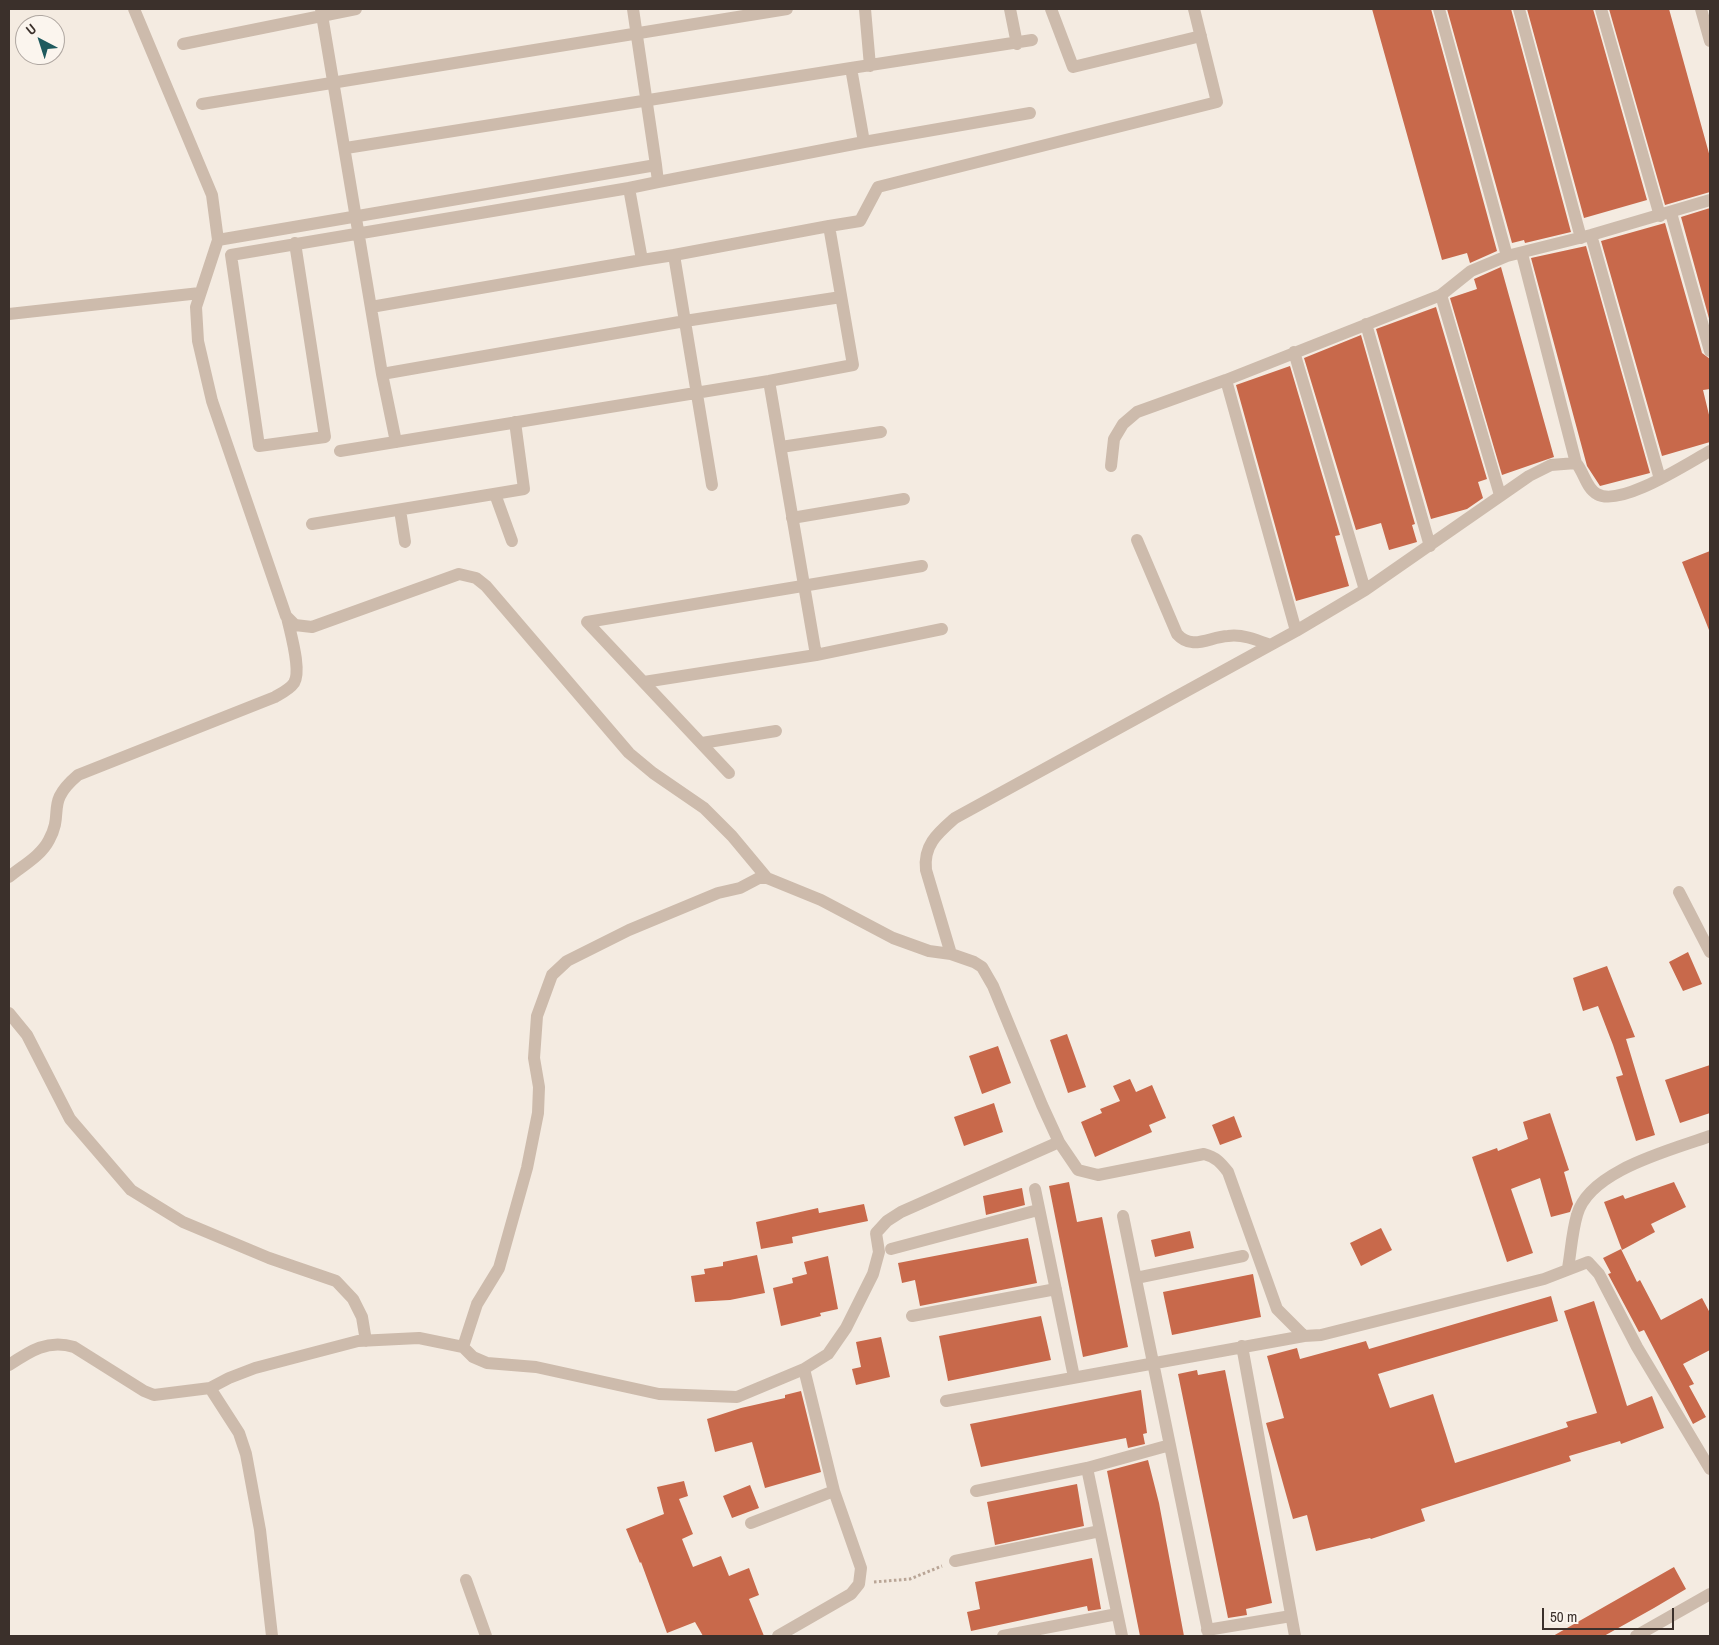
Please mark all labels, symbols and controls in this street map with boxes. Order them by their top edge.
north arrow [15,15,65,65]
text: U [22,20,40,39]
scale bar [1544,1598,1676,1630]
text: 50 m [1550,1606,1577,1627]

